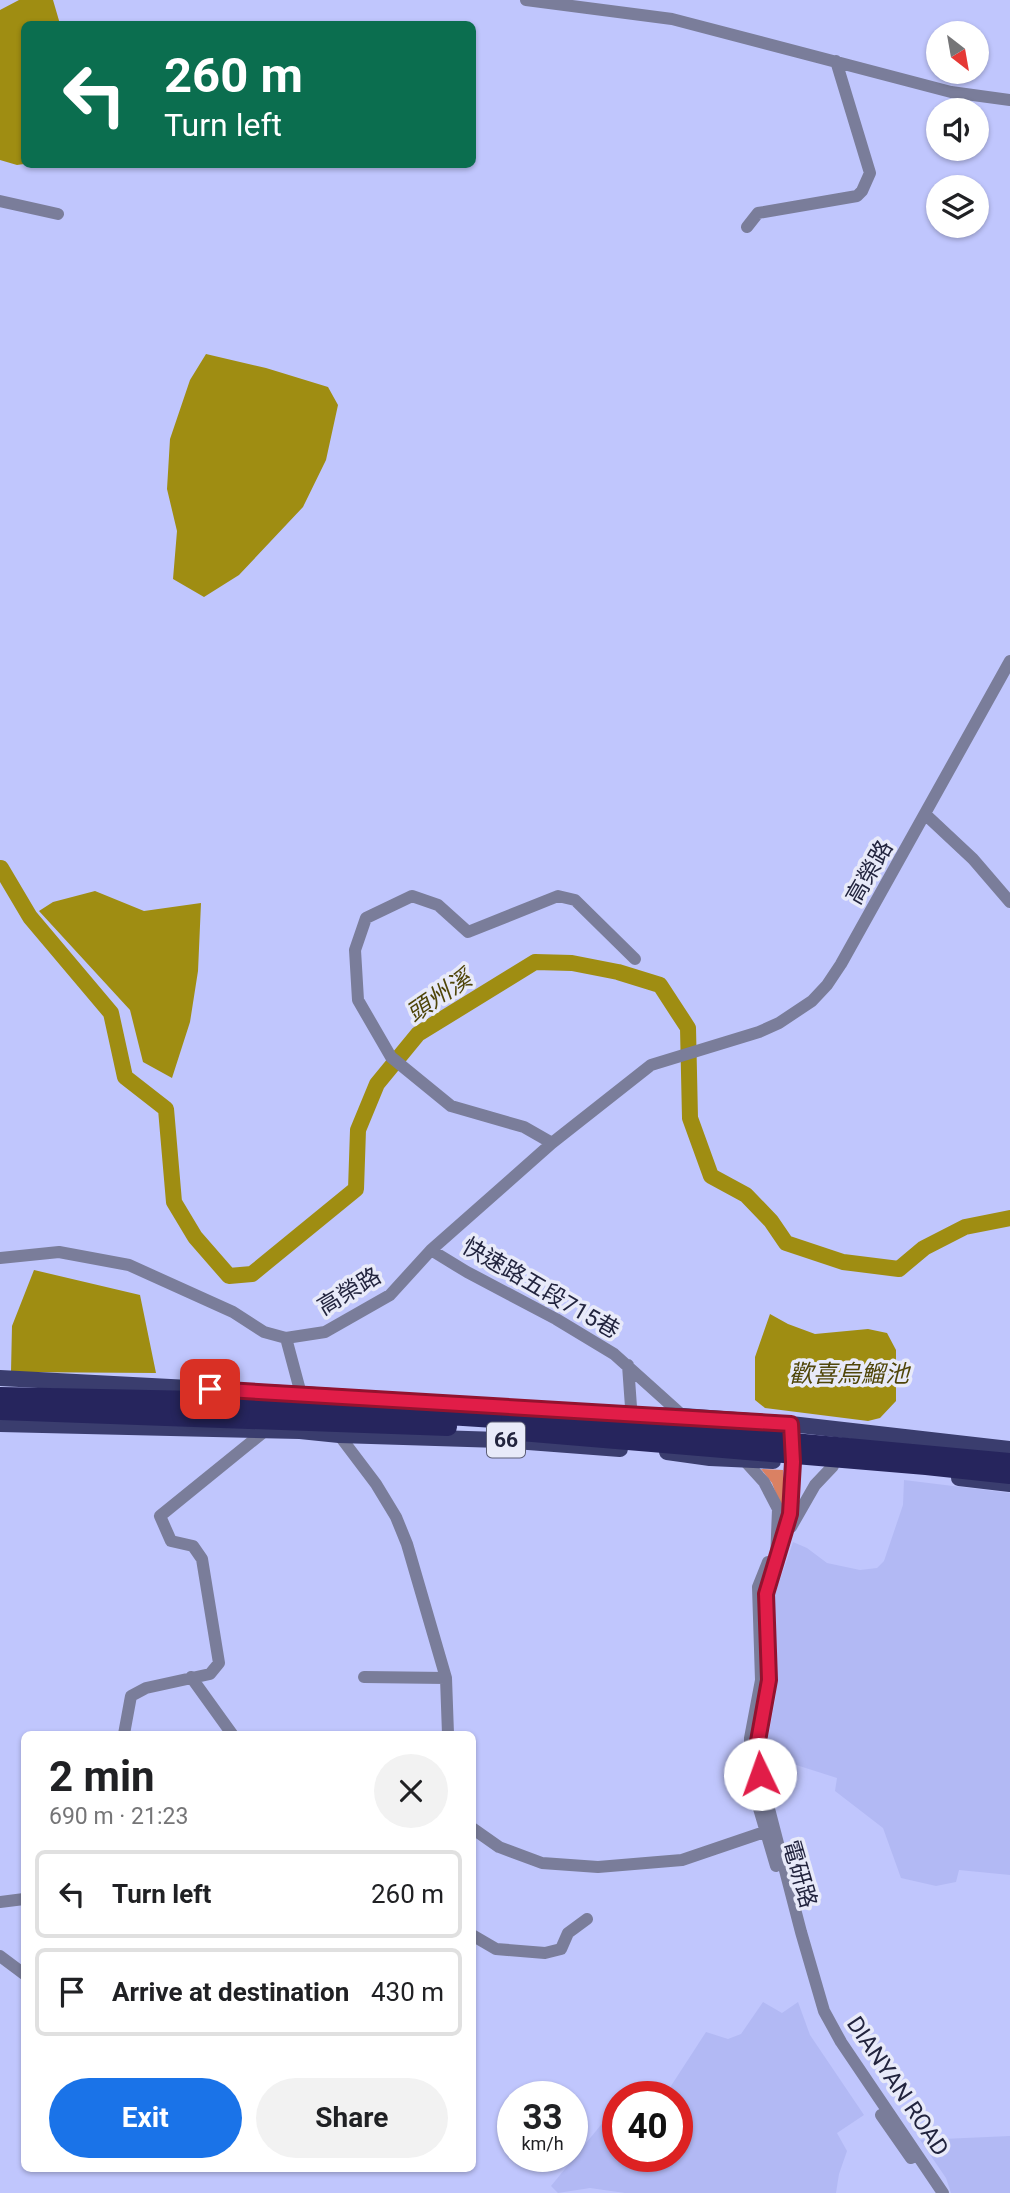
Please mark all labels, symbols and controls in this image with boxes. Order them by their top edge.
north arrow [926,21,989,84]
map controls [926,21,989,238]
text: 260 m [164,47,303,104]
icon: left [49,49,140,140]
button: sound [926,98,989,161]
text: Turn left [164,106,282,144]
button: layers [926,175,989,238]
street label: 高榮路 [840,836,898,909]
water label: 頭州溪 [401,963,479,1028]
street label: 快速路五段715巷 [457,1233,624,1344]
street label: 高榮路 [313,1262,386,1321]
pin [180,1359,240,1419]
water label: 歡喜烏鰡池 [789,1360,912,1388]
icon: arrive [191,1370,229,1408]
road number: 66 [487,1422,525,1458]
position arrow [723,1737,797,1811]
text: 2 min [49,1752,155,1801]
button: close [374,1754,448,1828]
text: 690 m · 21:23 [49,1803,188,1830]
street label: 電研路 [777,1837,822,1911]
icon: left [53,1875,91,1913]
text: Turn left [112,1879,211,1909]
text: 260 m [371,1879,444,1909]
icon: arrive [53,1973,91,2011]
text: Arrive at destination [112,1977,349,2007]
text: 430 m [371,1977,444,2007]
street label: DIANYAN ROAD [841,2011,954,2161]
button: Exit [49,2078,242,2158]
button: Share [256,2078,448,2158]
speed limit sign: 40 [602,2081,693,2172]
text: 33 [522,2097,563,2138]
text: km/h [521,2133,564,2154]

